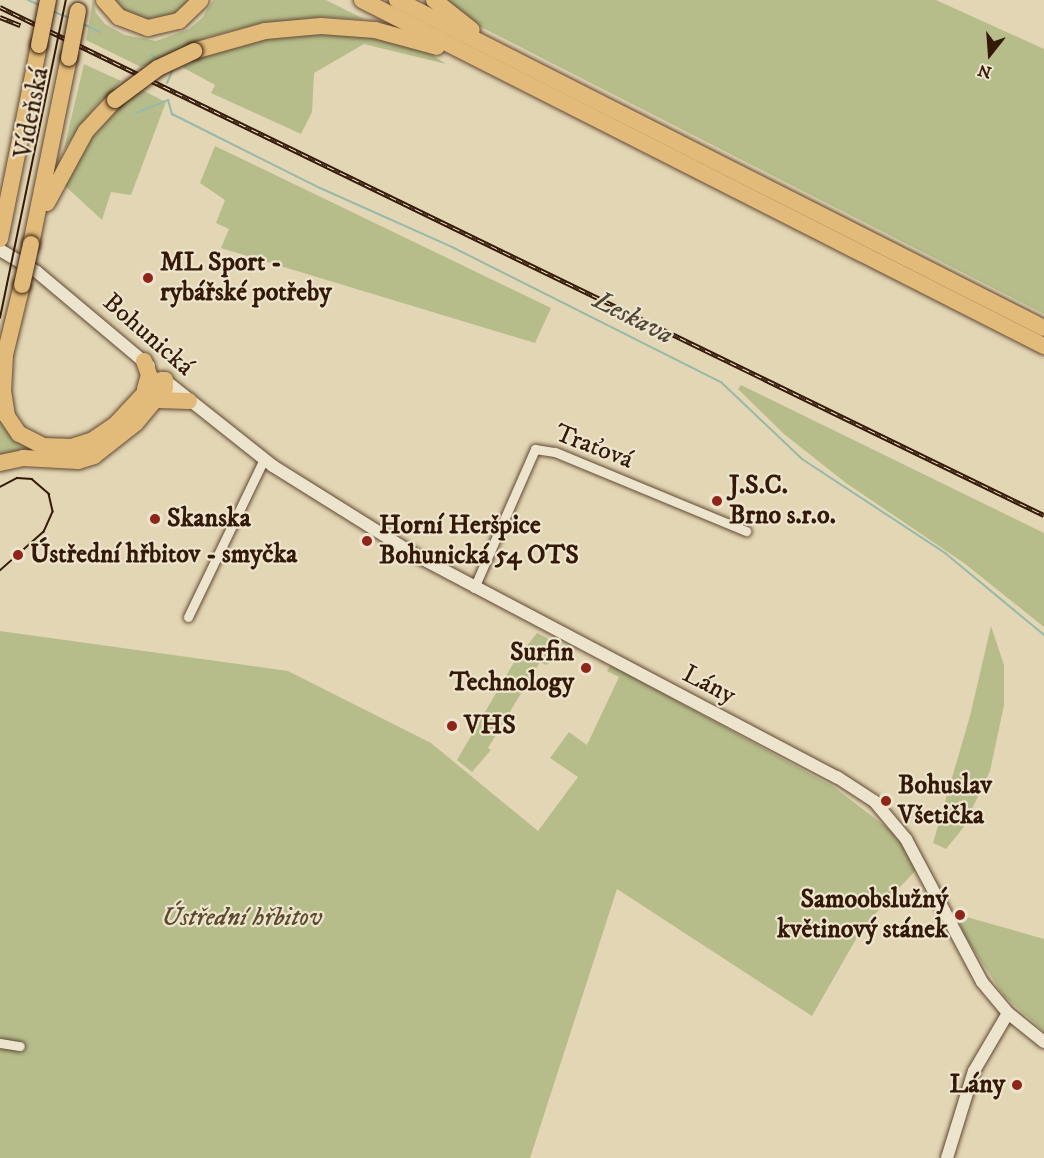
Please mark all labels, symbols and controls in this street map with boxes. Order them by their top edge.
north arrow [960,24,1020,84]
text: N [976,60,994,83]
street label: Vídeňská [8,65,56,161]
place label: ML Sport - rybářské potřeby [160,247,332,308]
marker: ML Sport - rybářské potřeby [141,271,155,285]
water label: Leskava [588,284,678,352]
street label: Bohunická [96,287,200,383]
street label: Traťová [551,418,637,476]
place label: J.S.C. Brno s.r.o. [729,470,836,532]
marker: J.S.C. Brno s.r.o. [710,494,724,508]
place label: Skanska [167,503,251,535]
place label: Horní Heršpice Bohunická 54 OTS [379,510,579,572]
marker: Skanska [148,512,162,526]
marker: Horní Heršpice Bohunická 54 OTS [360,534,374,548]
place label: Ústřední hřbitov - smyčka [30,539,297,571]
marker: Ústřední hřbitov - smyčka [11,548,25,562]
place label: Surfin Technology [450,637,574,698]
street label: Lány [677,658,741,712]
marker: Surfin Technology [579,661,593,675]
place label: VHS [464,710,516,742]
marker: VHS [445,719,459,733]
place label: Bohuslav Všetička [898,770,992,832]
marker: Bohuslav Všetička [879,794,893,808]
place label: Samoobslužný květinový stánek [777,884,948,946]
park label: Ústřední hřbitov [162,902,322,934]
marker: Samoobslužný květinový stánek [953,908,967,922]
place label: Lány [949,1069,1005,1101]
marker: Lány [1010,1078,1024,1092]

